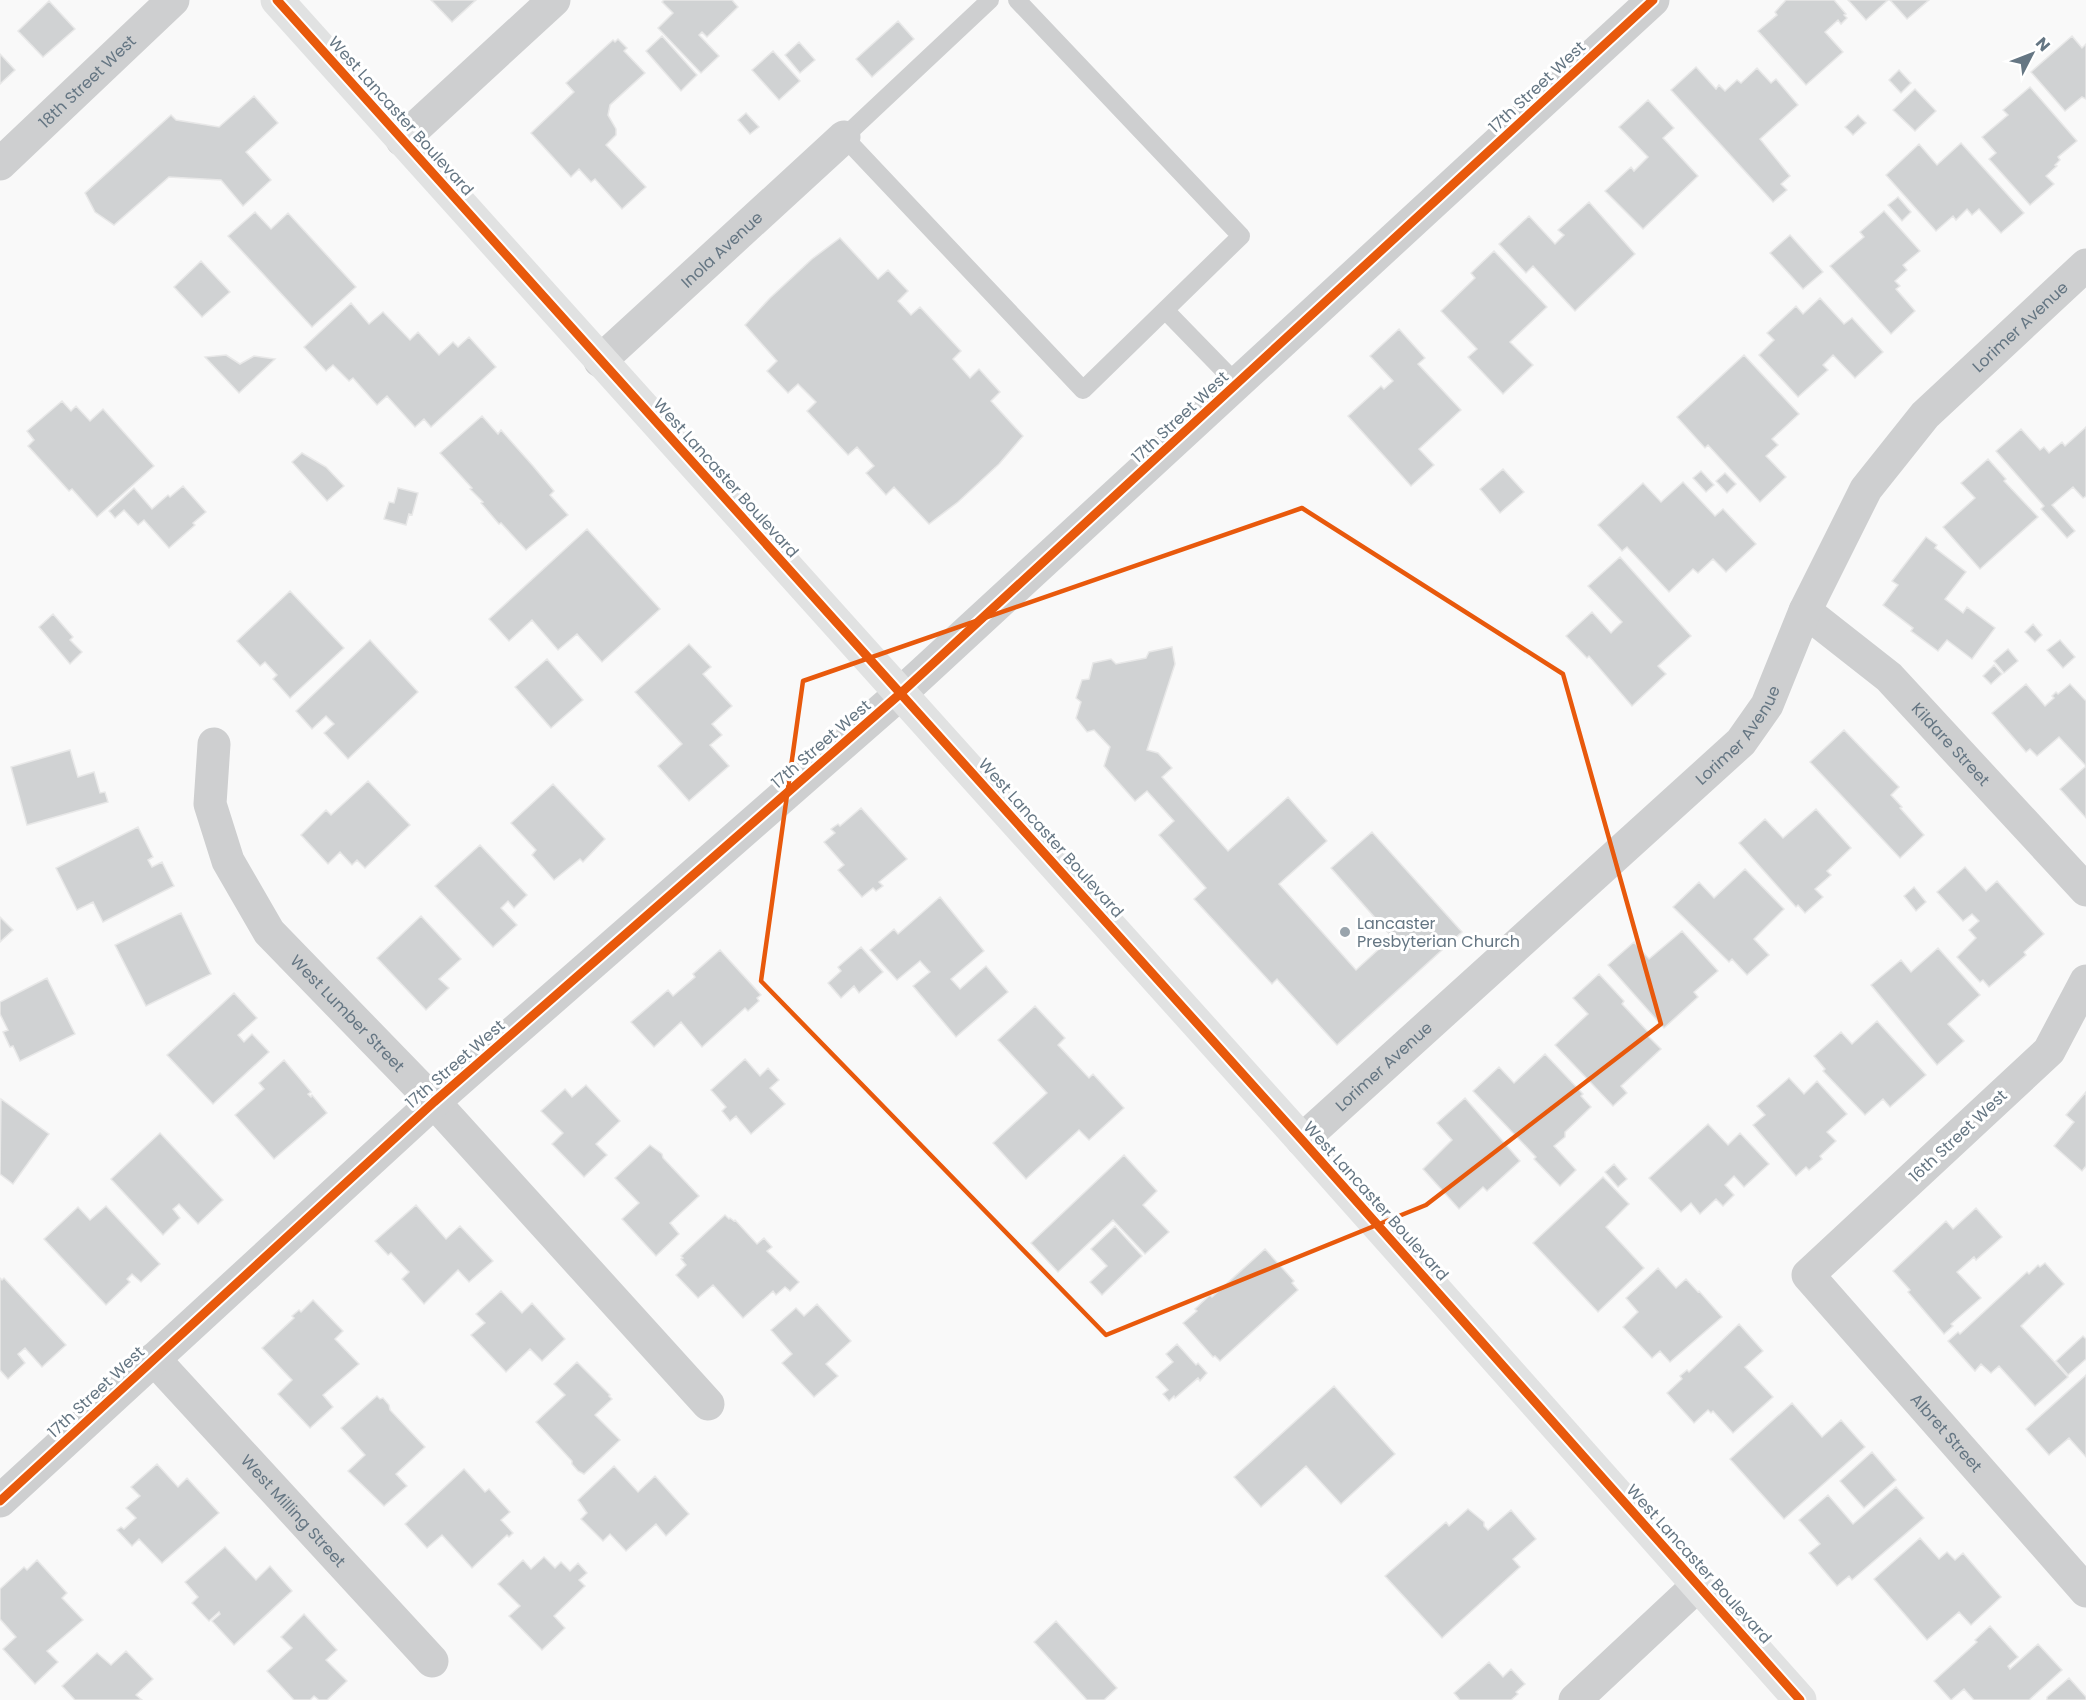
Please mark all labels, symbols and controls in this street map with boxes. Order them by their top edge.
north arrow [2002,24,2062,84]
street label: 18th Street West [33,29,141,133]
street label: West Lancaster Boulevard [323,31,479,201]
text: N [2030,32,2055,56]
street label: 17th Street West [1483,36,1591,138]
street label: Inola Avenue [676,206,768,293]
street label: Lorimer Avenue [1967,276,2073,377]
street label: 17th Street West [1126,366,1234,468]
street label: West Lancaster Boulevard [648,393,804,563]
street label: Lorimer Avenue [1690,682,1785,790]
street label: 17th Street West [766,694,876,794]
street label: Kildare Street [1906,697,1996,791]
street label: West Lancaster Boulevard [973,753,1129,923]
place label: Lancaster Presbyterian Church [1357,912,1520,953]
marker: Lancaster Presbyterian Church [1338,925,1352,939]
street label: West Lumber Street [285,949,410,1077]
street label: 17th Street West [400,1014,510,1114]
street label: Lorimer Avenue [1330,1016,1437,1116]
street label: 16th Street West [1904,1084,2012,1188]
street label: West Lancaster Boulevard [1298,1116,1454,1286]
street label: 17th Street West [42,1341,150,1443]
street label: Albret Street [1905,1388,1988,1477]
street label: West Milling Street [236,1449,351,1572]
street label: West Lancaster Boulevard [1621,1479,1777,1649]

